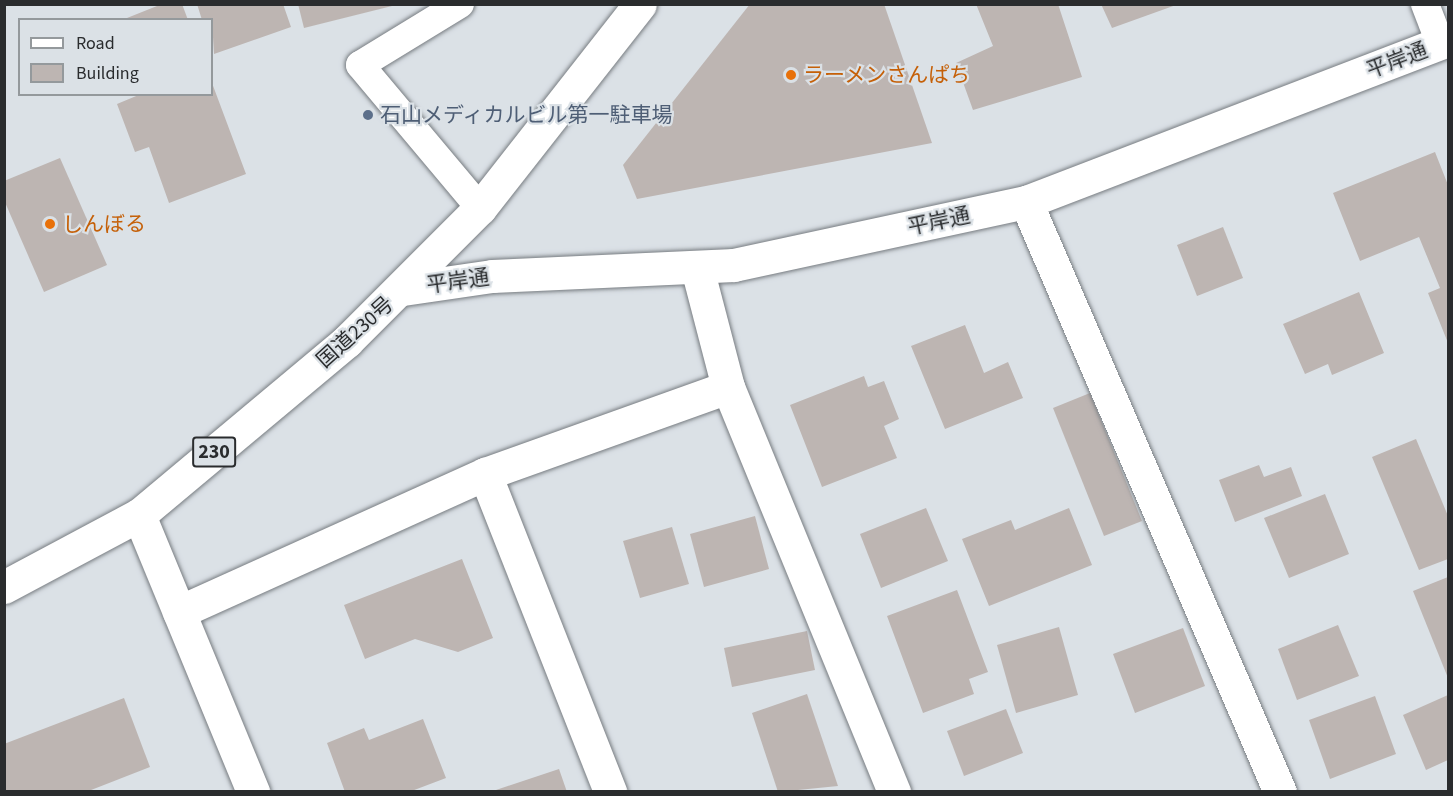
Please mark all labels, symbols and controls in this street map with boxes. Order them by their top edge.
legend [18,18,213,96]
text: Road [76,31,115,56]
street label: 平岸通 [1363,37,1431,83]
text: Building [76,61,139,86]
place label: ラーメンさんぱち [803,62,971,88]
marker: ラーメンさんぱち [784,68,798,82]
place label: 石山メディカルビル第一駐車場 [380,102,674,128]
marker: 石山メディカルビル第一駐車場 [361,108,375,122]
street label: 平岸通 [906,202,972,240]
place label: しんぼる [62,211,146,237]
marker: しんぼる [43,217,57,231]
street label: 平岸通 [425,264,491,298]
street label: 国道230号 [312,291,398,373]
road number: 230 [192,435,236,469]

